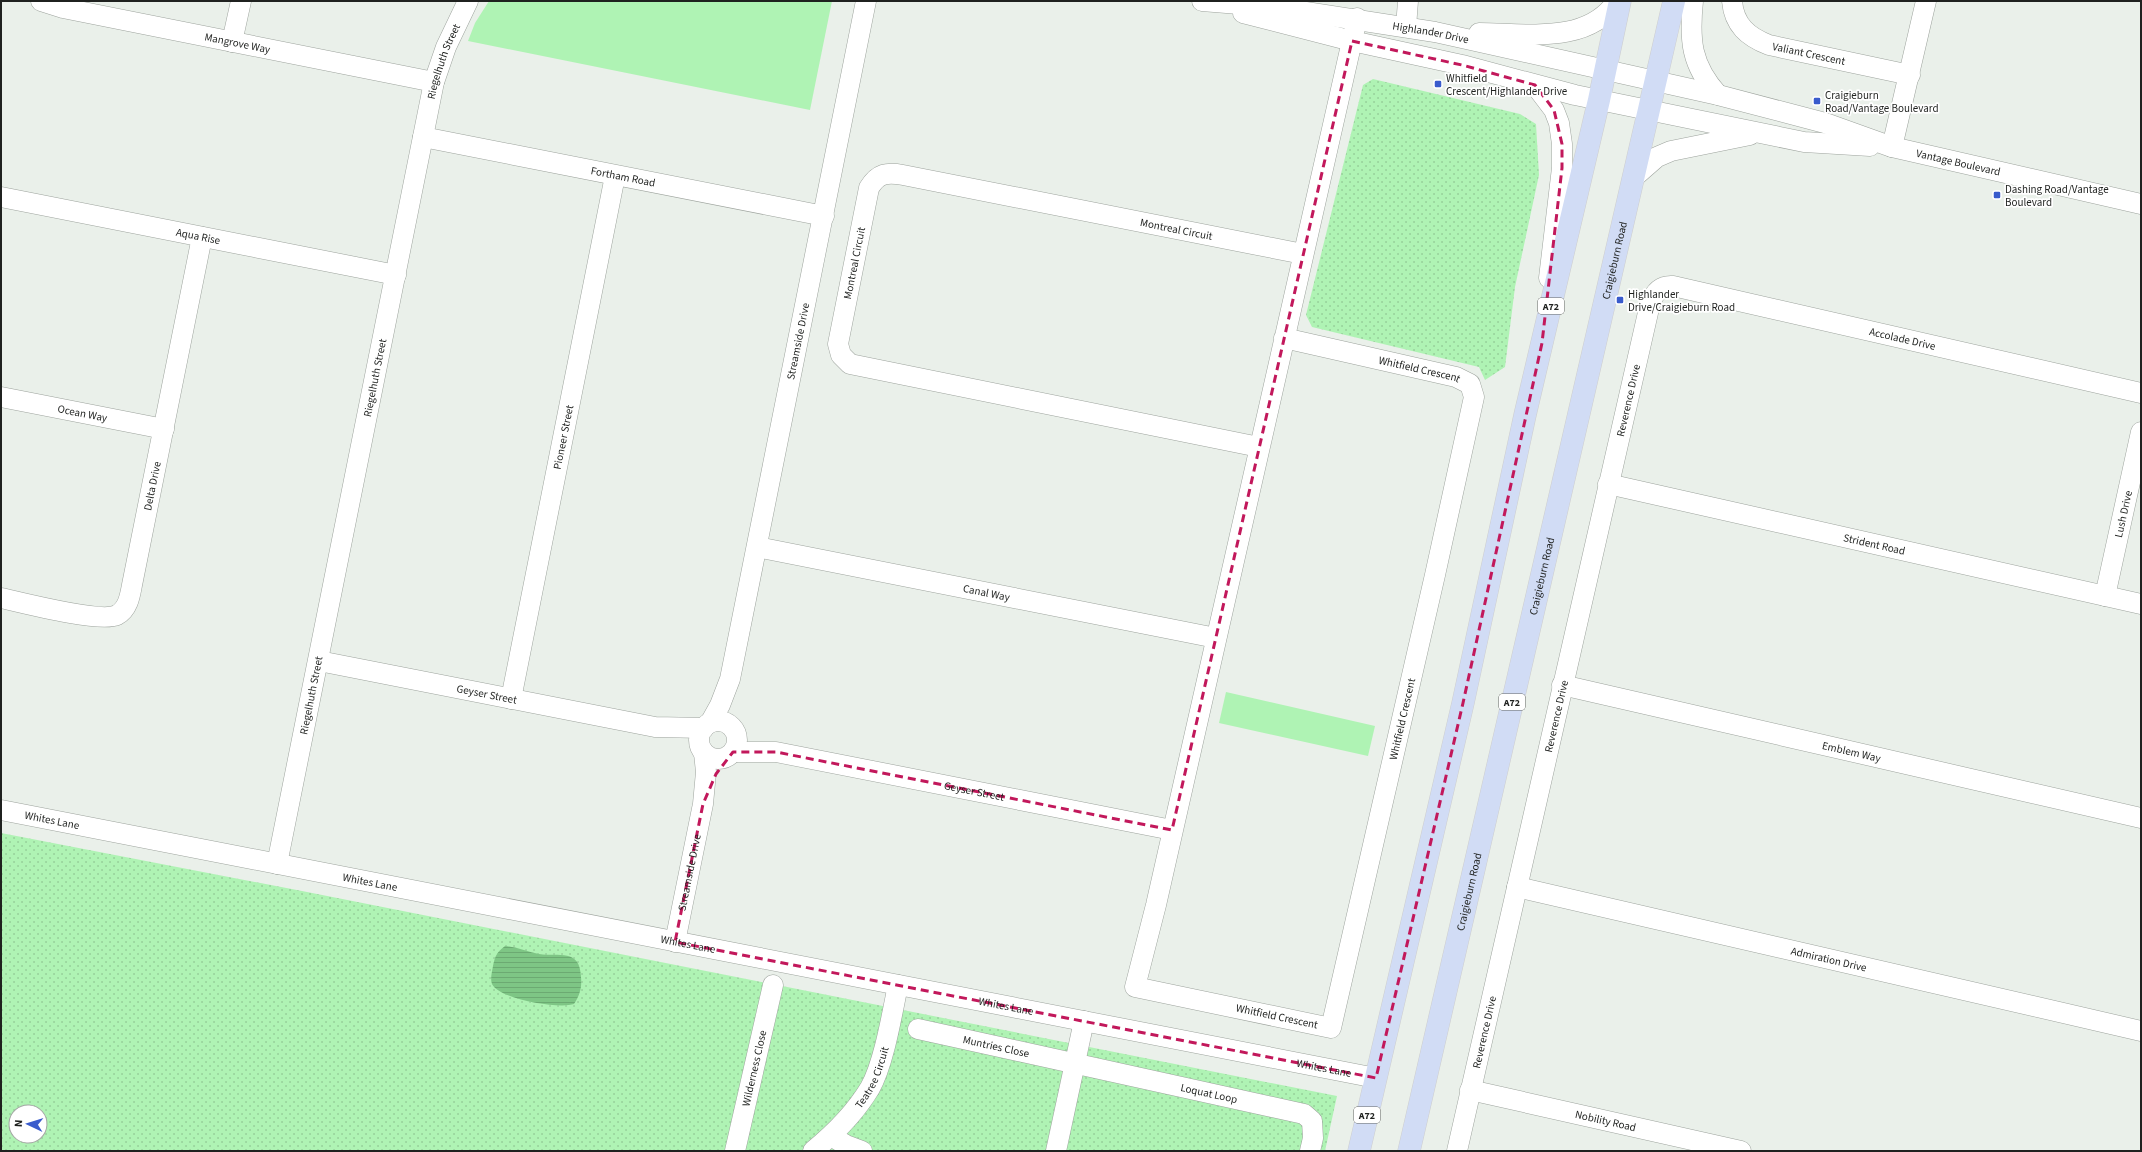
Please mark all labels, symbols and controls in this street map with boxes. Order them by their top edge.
street label: Highlander Drive [1391,19,1471,47]
street label: Riegelhuth Street [424,21,464,101]
street label: Mangrove Way [203,29,272,57]
street label: Valiant Crescent [1771,39,1847,69]
place label: Whitfield Crescent/Highlander Drive [1446,71,1568,99]
marker: Whitfield Crescent/Highlander Drive [1433,79,1443,89]
place label: Craigieburn Road/Vantage Boulevard [1825,88,1939,116]
marker: Craigieburn Road/Vantage Boulevard [1812,96,1822,106]
street label: Vantage Boulevard [1915,146,2002,180]
street label: Fortham Road [590,163,657,191]
place label: Dashing Road/Vantage Boulevard [2005,182,2109,210]
marker: Dashing Road/Vantage Boulevard [1992,190,2002,200]
street label: Montreal Circuit [1139,215,1214,244]
street label: Craigieburn Road [1598,220,1631,301]
street label: Aqua Rise [175,225,222,248]
street label: Montreal Circuit [840,225,869,301]
place label: Highlander Drive/Craigieburn Road [1628,287,1735,315]
marker: Highlander Drive/Craigieburn Road [1615,295,1625,305]
road number: A72 [1538,298,1564,314]
street label: Streamside Drive [783,301,813,381]
street label: Accolade Drive [1868,324,1938,354]
street label: Riegelhuth Street [360,337,390,418]
street label: Whitfield Crescent [1377,353,1463,386]
street label: Reverence Drive [1613,362,1644,438]
street label: Ocean Way [56,401,109,426]
street label: Pioneer Street [550,403,577,471]
street label: Delta Drive [140,459,165,512]
street label: Lush Drive [2111,489,2136,539]
street label: Strident Road [1842,530,1907,559]
street label: Craigieburn Road [1526,536,1558,617]
street label: Canal Way [962,581,1011,605]
street label: Riegelhuth Street [296,655,327,736]
street label: Whitfield Crescent [1386,676,1419,761]
street label: Reverence Drive [1541,678,1572,754]
street label: Geyser Street [455,681,518,708]
road number: A72 [1499,694,1525,710]
street label: Emblem Way [1821,738,1882,766]
street label: Geyser Street [943,778,1006,805]
street label: Whites Lane [23,808,81,833]
street label: Streamside Drive [674,832,705,912]
street label: Craigieburn Road [1453,851,1485,932]
street label: Whites Lane [341,870,399,895]
street label: Whites Lane [659,932,717,957]
street label: Admiration Drive [1789,943,1869,976]
street label: Whites Lane [977,994,1035,1019]
street label: Reverence Drive [1469,994,1500,1070]
street label: Whitfield Crescent [1235,1000,1320,1033]
street label: Wilderness Close [738,1028,771,1108]
street label: Muntries Close [961,1032,1031,1061]
street label: Teatree Circuit [852,1045,893,1112]
street label: Whites Lane [1295,1056,1353,1081]
street label: Loquat Loop [1179,1080,1239,1107]
north arrow [8,1104,48,1144]
road number: A72 [1354,1107,1380,1123]
street label: Nobility Road [1574,1107,1637,1135]
text: N [11,1119,26,1128]

